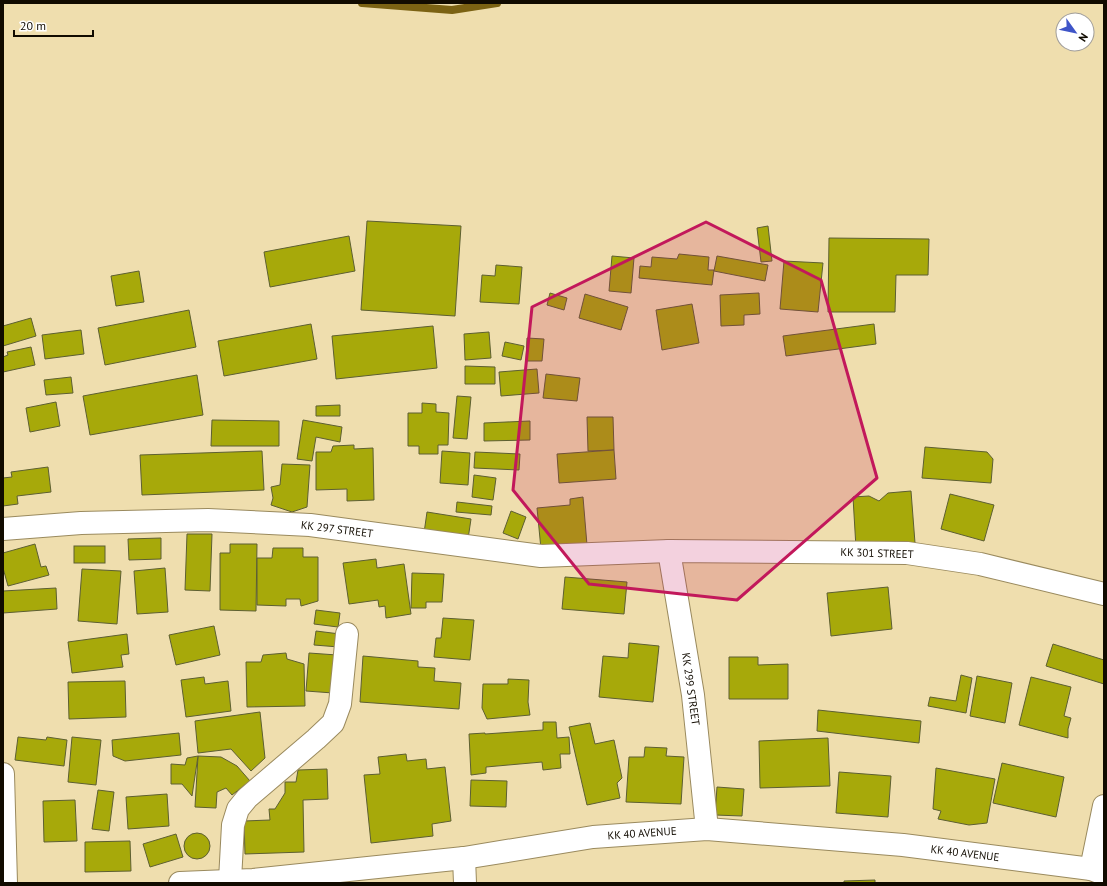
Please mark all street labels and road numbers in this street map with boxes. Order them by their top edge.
street label: KK 297 STREET [300,518,374,540]
street label: KK 301 STREET [840,545,914,561]
street label: KK 299 STREET [679,652,703,726]
street label: KK 40 AVENUE [607,824,677,842]
street label: KK 40 AVENUE [930,842,1000,864]

